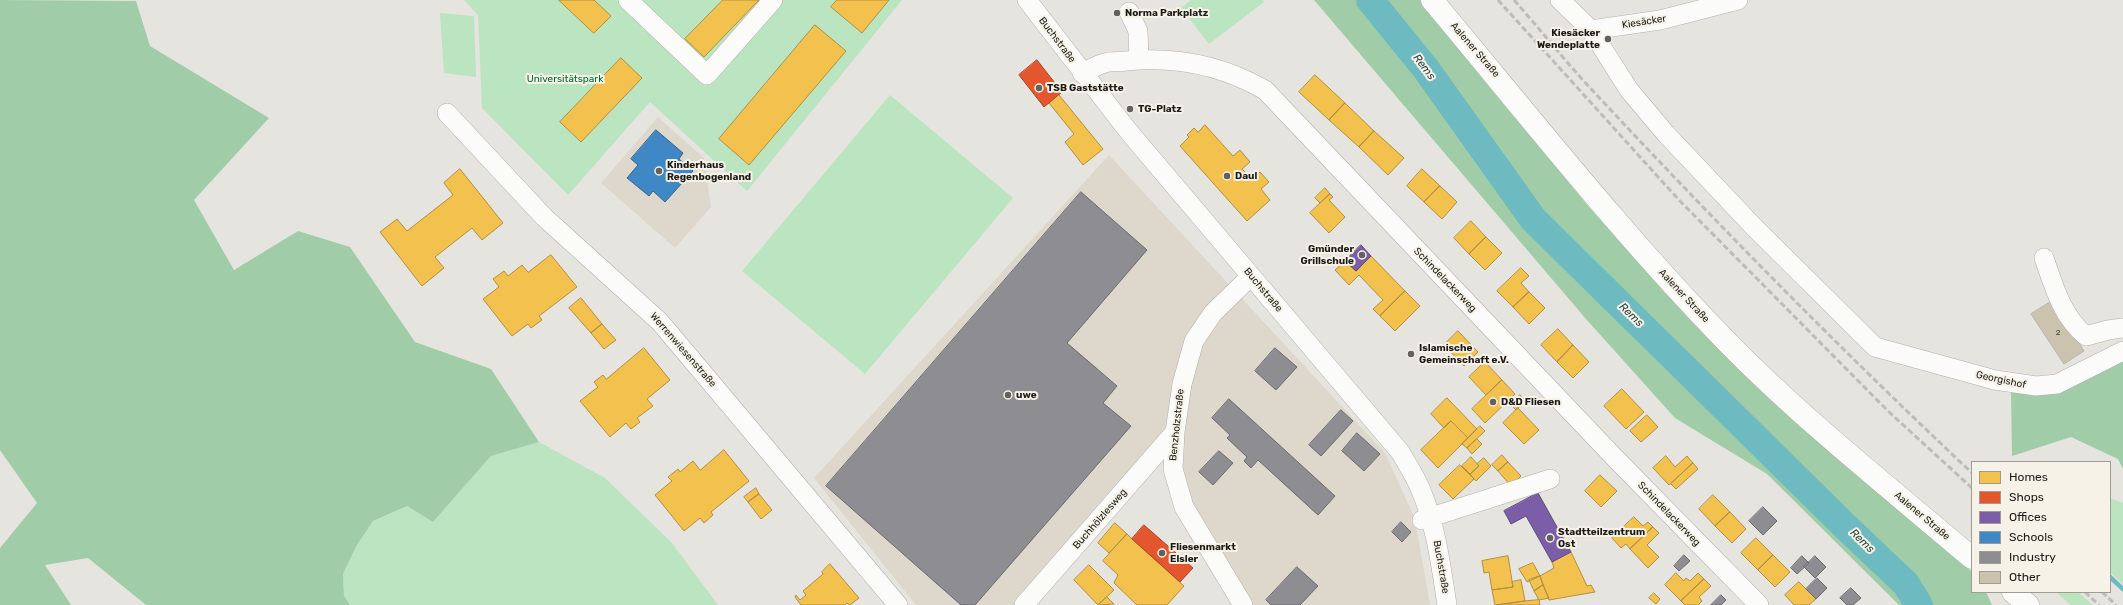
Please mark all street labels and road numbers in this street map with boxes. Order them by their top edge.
street label: Kiesäcker [1621,13,1667,31]
street label: Buchstraße [1036,15,1078,65]
street label: Aalener Straße [1448,20,1502,80]
street label: Schindelackerweg [1411,245,1479,315]
street label: Buchstraße [1241,265,1285,315]
street label: Aalener Straße [1656,267,1712,325]
street label: Werrenwiesenstraße [647,310,719,390]
street label: Georgishof [1975,369,2027,391]
street label: Benzholzstraße [1167,388,1187,462]
street label: Schindelackerweg [1635,479,1703,549]
street label: Buchhölzlesweg [1071,486,1129,552]
street label: Aalener Straße [1892,489,1952,543]
street label: Buchstraße [1430,539,1452,595]

